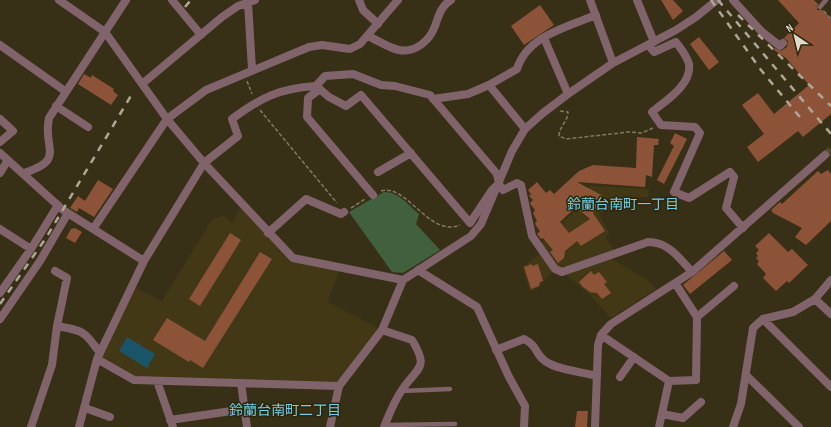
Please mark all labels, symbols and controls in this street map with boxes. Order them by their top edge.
north arrow [775,16,815,56]
text: N [783,21,796,35]
district label: 鈴蘭台南町一丁目 [567,196,679,213]
district label: 鈴蘭台南町二丁目 [229,402,341,419]

